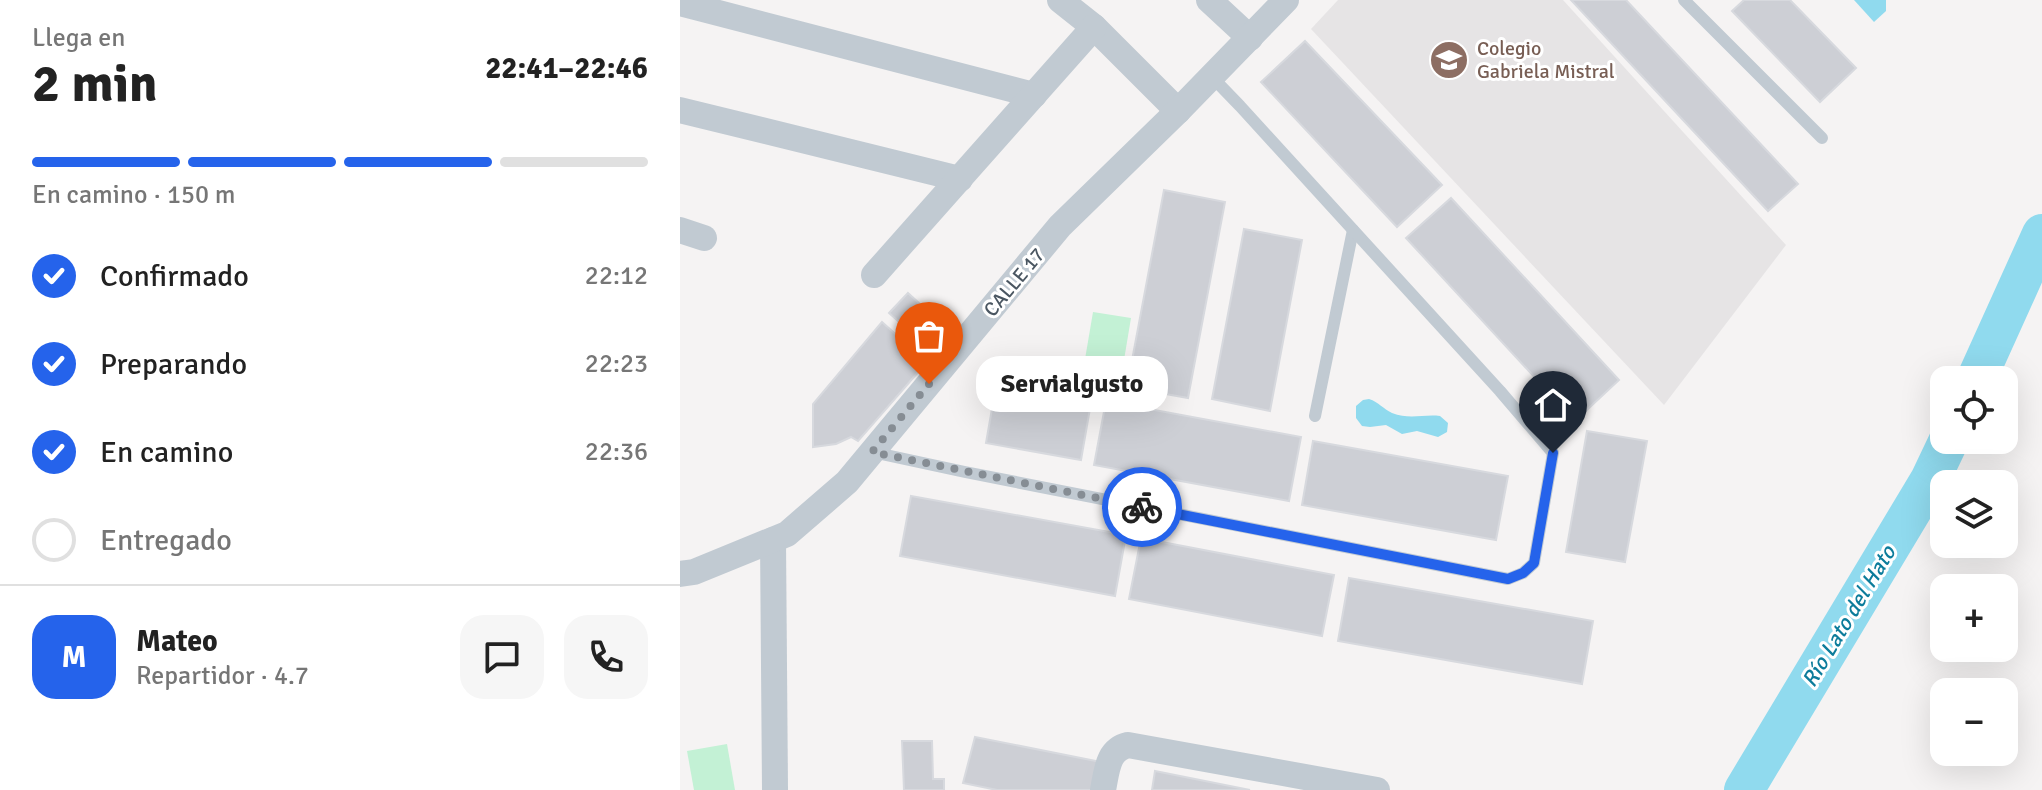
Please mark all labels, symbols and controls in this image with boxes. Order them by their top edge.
text: Llega en [32,22,126,54]
place label: Colegio Gabriela Mistral [1477,36,1615,84]
school or university icon: Colegio Gabriela Mistral [1428,39,1470,81]
text: 22:41–22:46 [485,50,648,87]
text: 2 min [32,52,158,116]
text: En camino · 150 m [32,179,235,211]
street label: CALLE 17 [978,243,1050,322]
icon: check [32,254,76,298]
text: Confirmado [100,258,249,295]
text: 22:12 [585,260,648,292]
pin [895,302,963,384]
icon: bag [907,314,951,358]
icon: check [32,342,76,386]
text: Preparando [100,346,247,383]
text: 22:23 [585,348,648,380]
callout: Servialgusto [977,356,1169,412]
map controls [1930,366,2018,766]
button: locate [1930,366,2018,454]
text: Servialgusto [1001,368,1143,400]
pin [1519,371,1587,453]
icon: home [1531,383,1575,427]
icon: check [32,430,76,474]
text: En camino [100,434,233,471]
text: 22:36 [585,436,648,468]
courier [1102,467,1182,547]
button: layers [1930,470,2018,558]
icon: bike [1120,485,1164,529]
text: Entregado [100,522,232,559]
water label: Río Lato del Hato [1796,539,1902,692]
button: + [1930,574,2018,662]
button: chat [460,615,544,699]
button: phone [564,615,648,699]
text: Mateo [136,623,218,660]
text: M [61,639,87,676]
text: Repartidor · 4.7 [136,660,309,692]
button: − [1930,678,2018,766]

